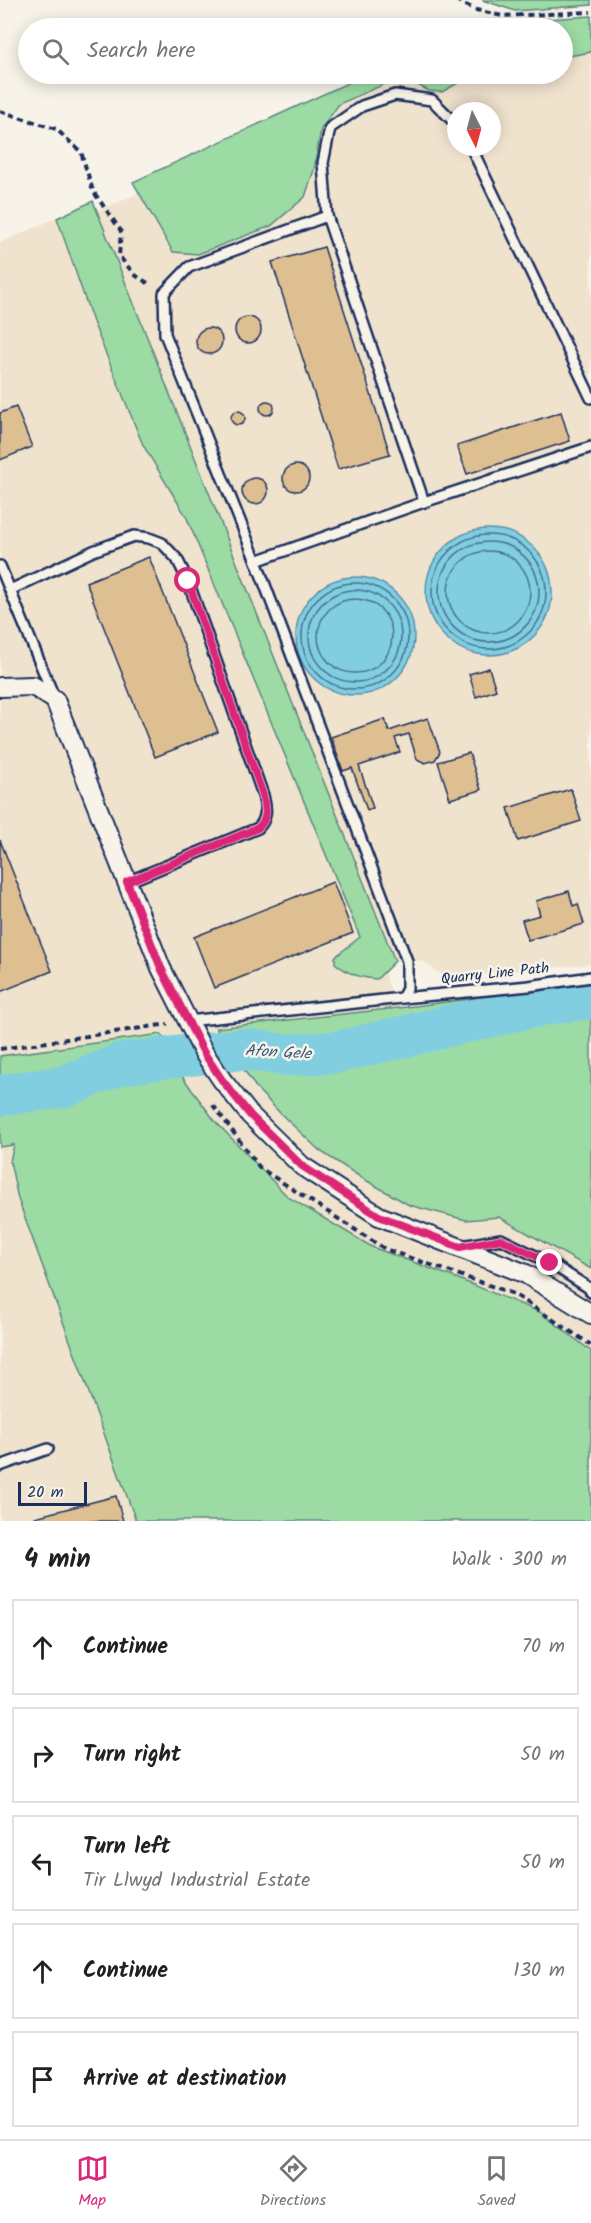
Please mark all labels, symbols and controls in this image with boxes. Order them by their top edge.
search box [18,18,573,84]
text: Search here [87,34,195,69]
icon: search [39,35,72,68]
north arrow [447,102,501,156]
route start [174,567,200,593]
street label: Quarry Line Path [440,956,550,992]
water label: Afon Gele [244,1038,313,1067]
route end [536,1249,562,1275]
scale bar [18,1479,87,1506]
text: 20 m [27,1480,63,1505]
text: 4 min [24,1539,91,1581]
text: Walk · 300 m [452,1544,567,1576]
text: Continue [83,1630,168,1665]
icon: ahead [26,1631,59,1664]
text: 70 m [522,1631,565,1663]
text: Turn right [83,1738,181,1773]
icon: right [26,1739,59,1772]
text: 50 m [520,1739,565,1771]
text: Turn left [83,1830,170,1865]
icon: left [26,1847,59,1880]
text: 50 m [520,1847,565,1879]
text: Tir Llwyd Industrial Estate [83,1865,310,1897]
text: Continue [83,1954,168,1989]
icon: ahead [26,1955,59,1988]
text: 130 m [513,1955,565,1987]
text: Arrive at destination [83,2062,286,2097]
icon: arrive [26,2063,59,2096]
tab: Map [76,2152,109,2213]
tab: Directions [260,2152,326,2213]
tab: Saved [477,2152,515,2213]

